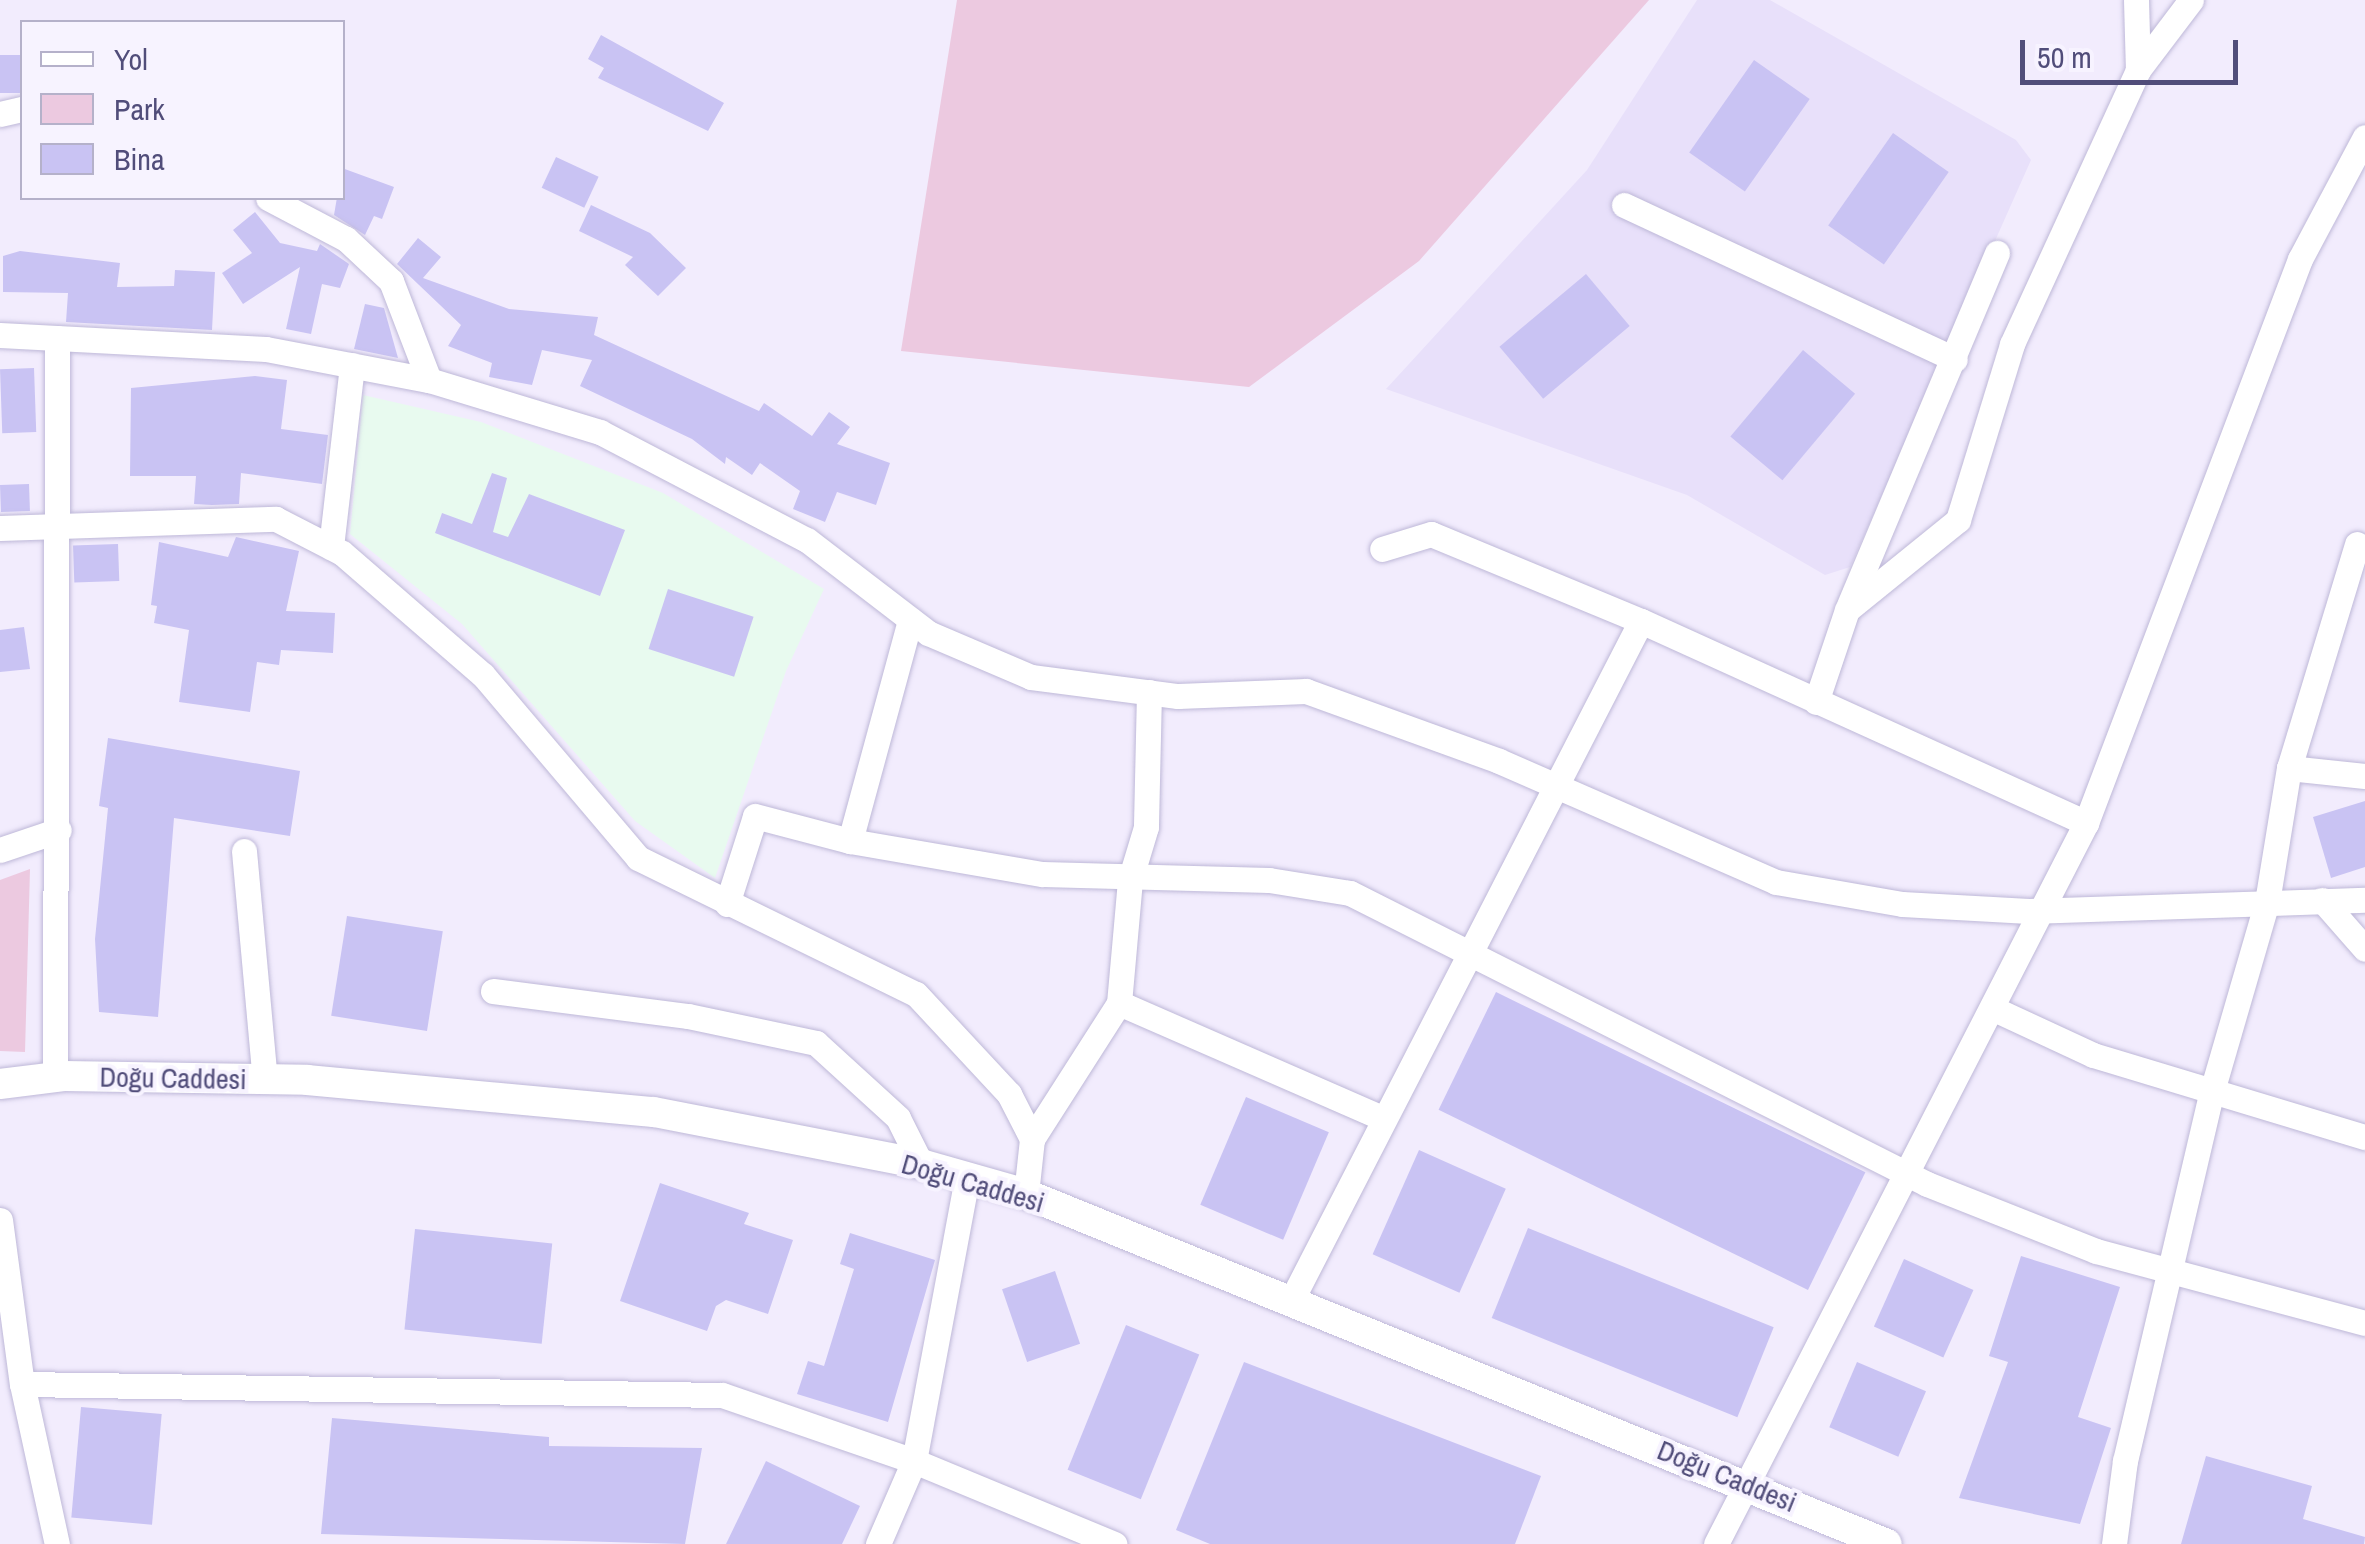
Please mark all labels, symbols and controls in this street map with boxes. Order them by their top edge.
legend [20,20,345,200]
scale bar [2025,20,2242,82]
text: 50 m [2037,37,2092,77]
text: Yol [114,39,148,79]
text: Park [114,89,165,129]
text: Bina [114,139,165,179]
street label: Doğu Caddesi [99,1060,247,1096]
street label: Doğu Caddesi [898,1147,1048,1219]
street label: Doğu Caddesi [1653,1433,1801,1519]

